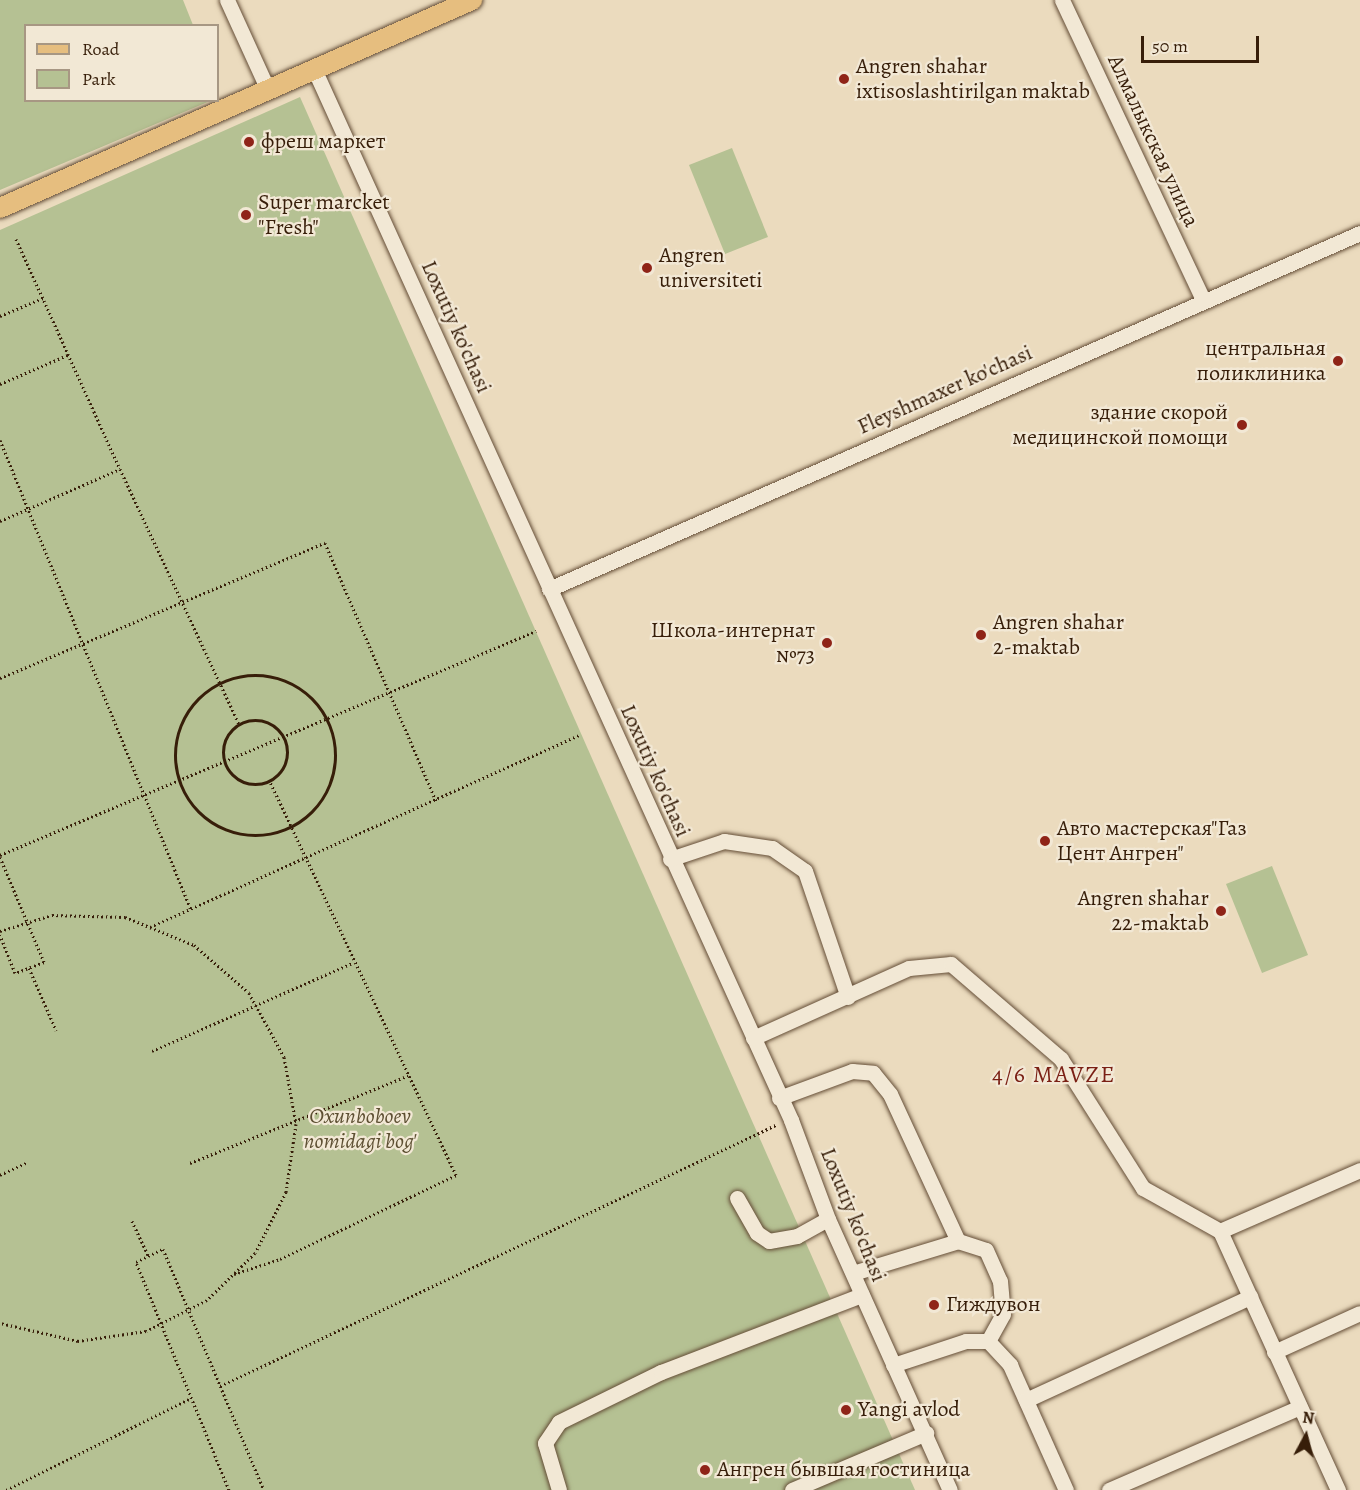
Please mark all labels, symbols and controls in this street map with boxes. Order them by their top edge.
legend [24,24,219,102]
scale bar [1144,24,1262,62]
text: 50 m [1152,34,1188,58]
text: Road [82,37,119,61]
street label: Алмалыкская улица [1102,51,1204,231]
place label: Angren shahar ixtisoslashtirilgan maktab [856,53,1090,104]
text: Park [82,67,116,91]
marker: Angren shahar ixtisoslashtirilgan maktab [837,72,851,86]
place label: фреш маркет [261,129,386,155]
marker: фреш маркет [242,135,256,149]
place label: Super marcket "Fresh" [258,189,390,240]
marker: Super marcket "Fresh" [239,208,253,222]
place label: Angren universiteti [659,242,763,294]
street label: Loxutiy ko'chasi [415,257,497,397]
marker: Angren universiteti [640,261,654,275]
place label: центральная поликлиника [1196,335,1326,386]
street label: Fleyshmaxer ko'chasi [854,340,1036,440]
marker: центральная поликлиника [1331,354,1345,368]
place label: здание скорой медицинской помощи [1012,399,1228,451]
marker: здание скорой медицинской помощи [1233,416,1251,434]
place label: Angren shahar 2-maktab [993,609,1124,660]
place label: Школа-интернат №73 [650,617,815,668]
marker: Angren shahar 2-maktab [974,628,988,642]
marker: Школа-интернат №73 [820,636,834,650]
street label: Loxutiy ko'chasi [614,701,696,841]
place label: Авто мастерская"Газ Цент Ангрен" [1057,815,1247,866]
marker: Авто мастерская"Газ Цент Ангрен" [1038,834,1052,848]
place label: Angren shahar 22-maktab [1078,885,1209,936]
marker: Angren shahar 22-maktab [1214,904,1228,918]
district label: 4/6 MAVZE [992,1061,1116,1089]
park label: Oxunboboev nomidagi bog' [304,1103,416,1154]
street label: Loxutiy ko'chasi [814,1144,892,1286]
place label: Гиждувон [946,1292,1041,1318]
marker: Гиждувон [927,1298,941,1312]
place label: Yangi avlod [858,1397,960,1423]
marker: Yangi avlod [839,1403,853,1417]
north arrow [1276,1406,1336,1466]
text: N [1301,1407,1315,1430]
place label: Ангрен бывшая гостиница [717,1457,971,1483]
marker: Ангрен бывшая гостиница [698,1463,712,1477]

